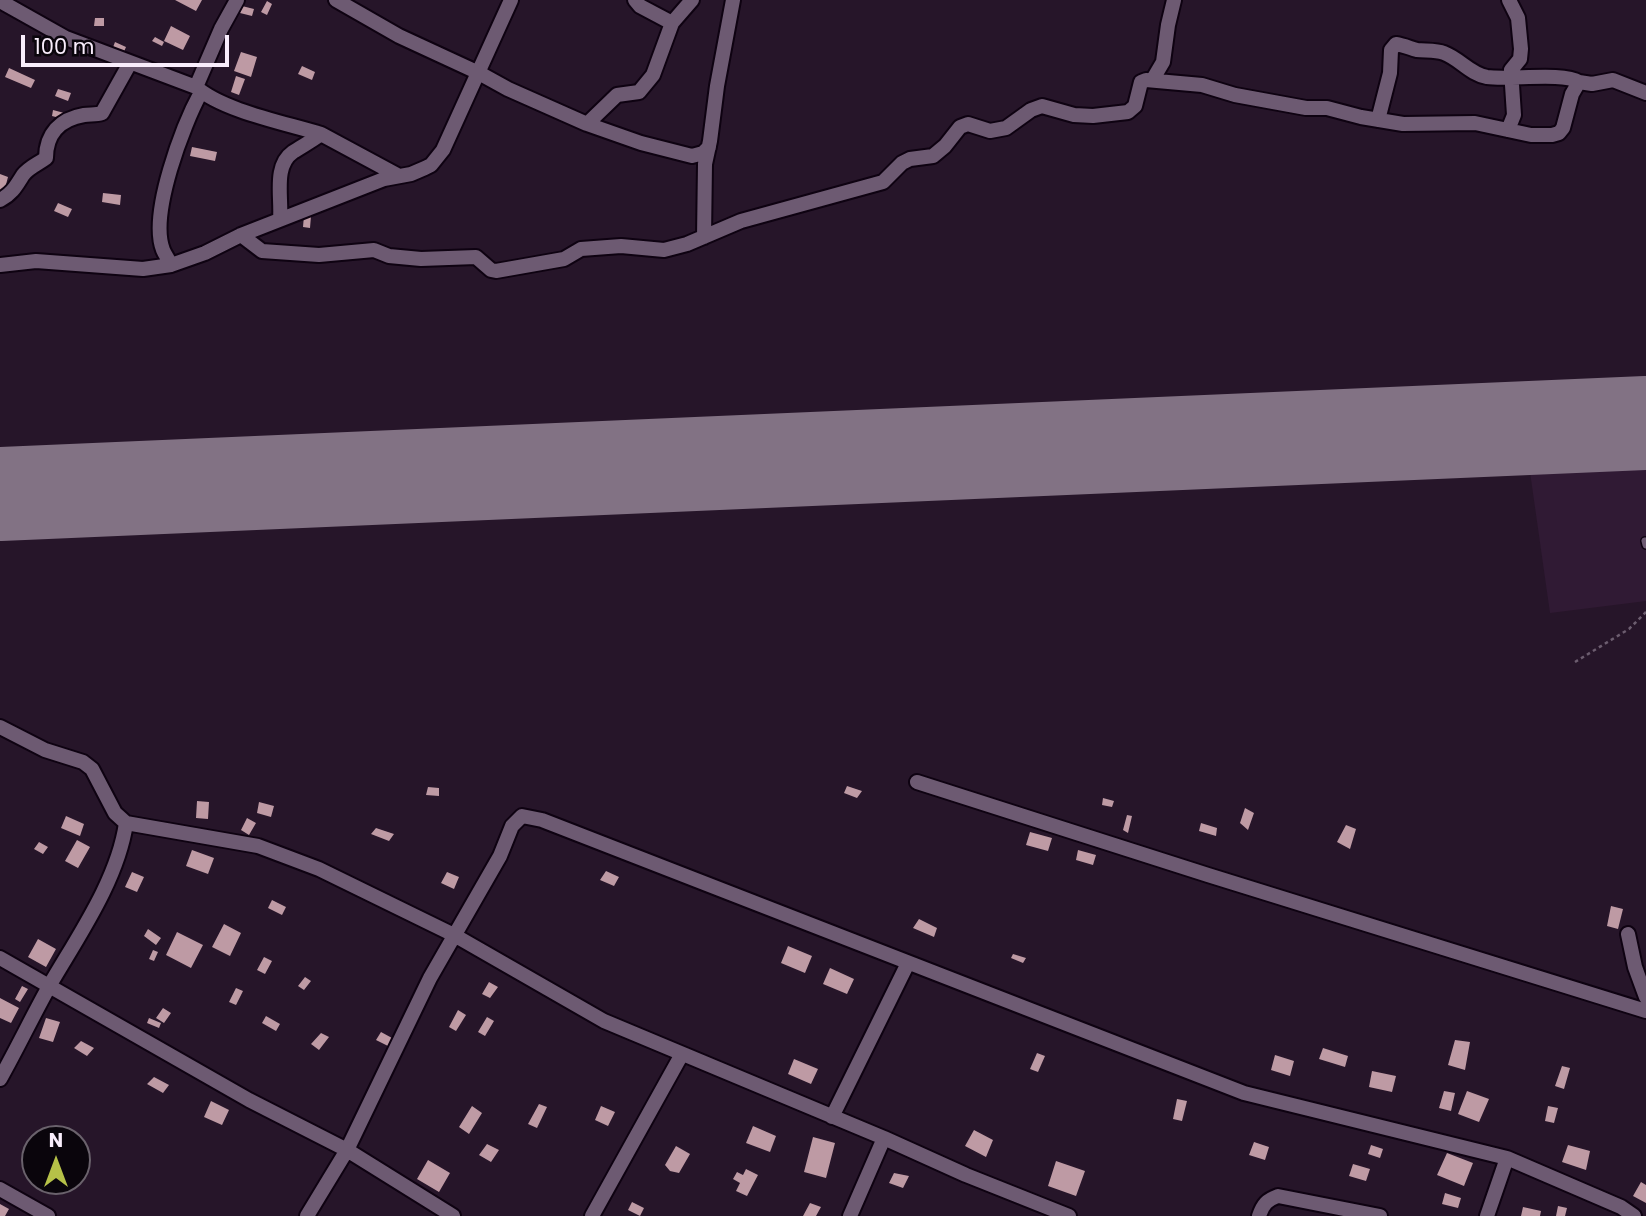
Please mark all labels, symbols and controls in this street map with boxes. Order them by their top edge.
scale bar [24,21,233,65]
text: 100 m [34,32,94,61]
north arrow [21,1125,91,1195]
text: N [49,1127,63,1154]

